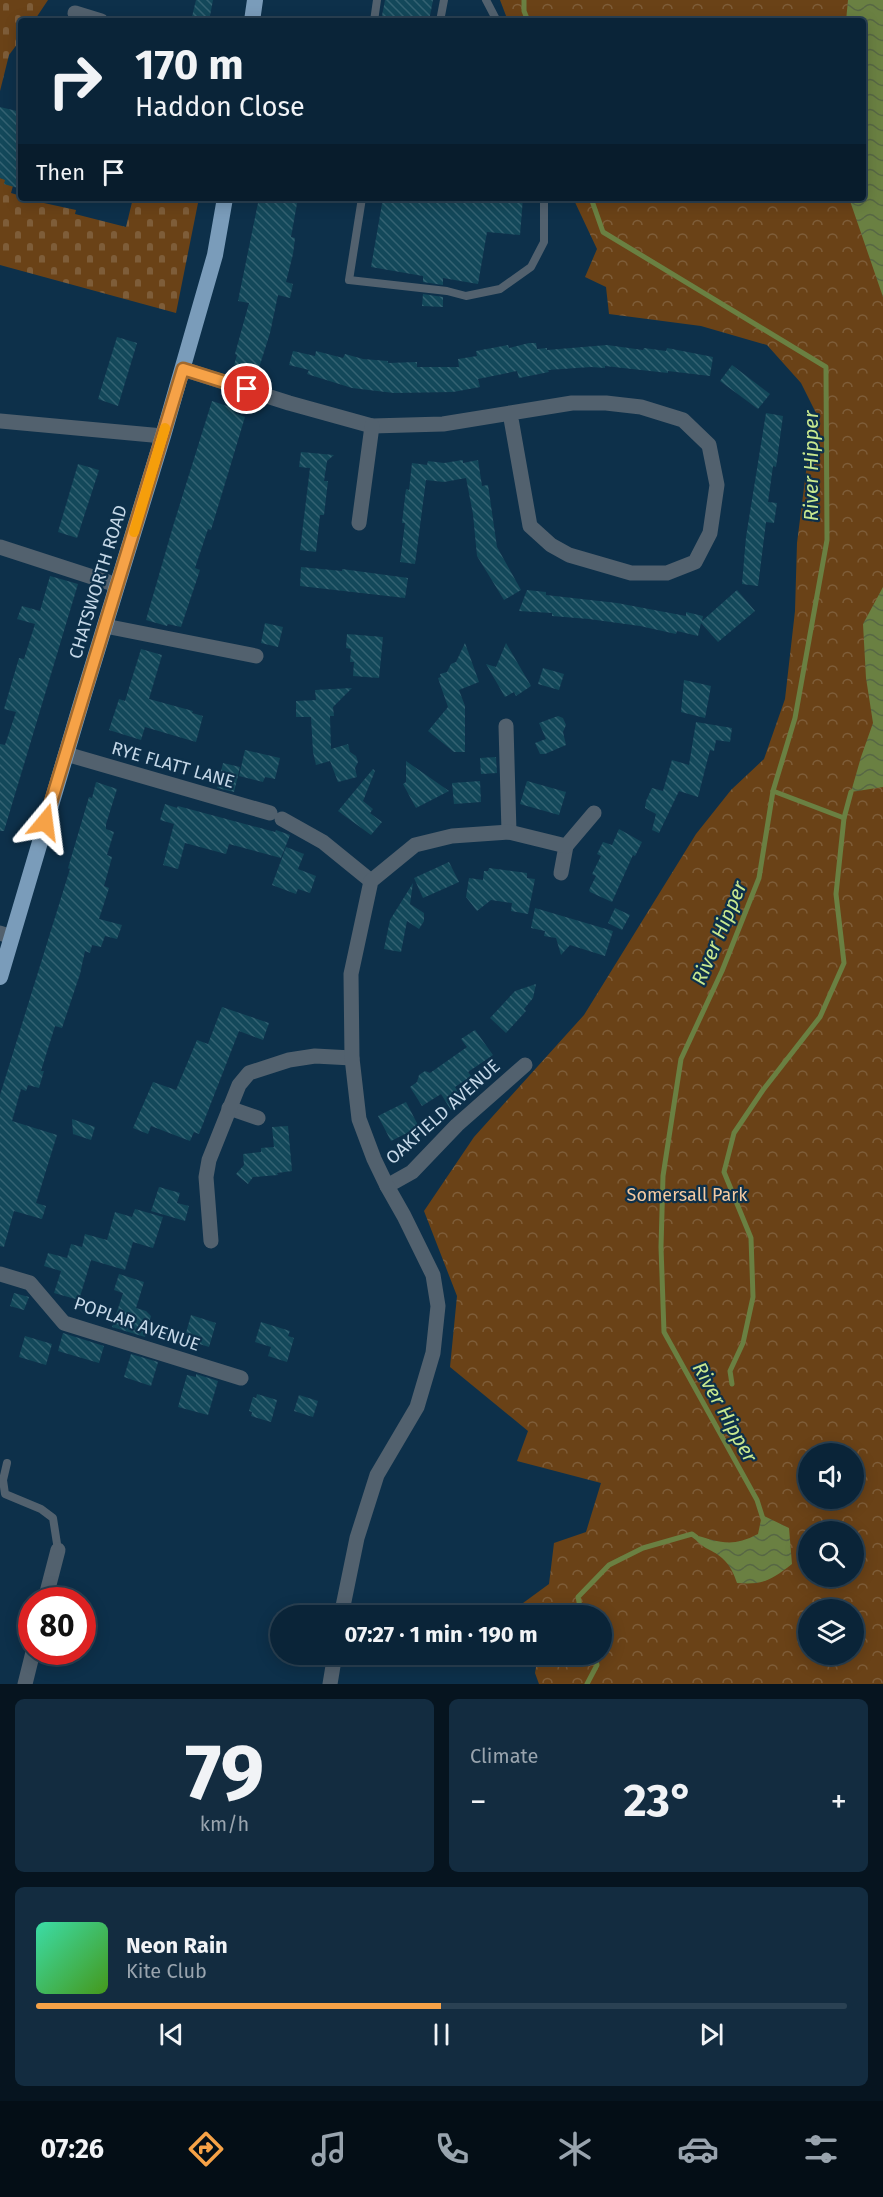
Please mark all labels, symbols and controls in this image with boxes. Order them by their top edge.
text: 170 m [135,40,244,90]
icon: right [36,42,114,120]
text: Haddon Close [135,91,305,123]
icon: arrive [97,156,130,189]
text: Then [36,159,85,186]
pin [221,363,272,414]
icon: arrive [230,372,263,405]
water label: River Hipper [799,409,823,521]
street label: CHATSWORTH ROAD [64,503,132,661]
street label: RYE FLATT LANE [109,737,237,793]
position arrow [13,790,77,854]
water label: River Hipper [686,876,752,989]
street label: OAKFIELD AVENUE [381,1055,505,1169]
park label: Somersall Park [627,1184,748,1206]
street label: POPLAR AVENUE [71,1292,203,1356]
water label: River Hipper [688,1358,763,1467]
map controls [798,1443,864,1665]
button: sound [798,1443,864,1509]
button: search [798,1521,864,1587]
speed limit sign: 80 [18,1587,96,1665]
button: layers [798,1599,864,1665]
text: 07:27 · 1 min · 190 m [345,1621,538,1648]
text: 79 [185,1726,264,1820]
text: Climate [470,1744,538,1768]
text: 23° [624,1774,693,1828]
text: − [470,1782,487,1822]
text: + [831,1782,847,1822]
text: km/h [200,1812,249,1836]
text: Neon Rain [126,1932,228,1959]
text: Kite Club [126,1959,207,1983]
icon: previous [155,2018,188,2051]
icon: pause [425,2018,458,2051]
icon: next [695,2018,728,2051]
icon: directions [185,2128,227,2170]
icon: music [308,2128,350,2170]
icon: phone [431,2128,473,2170]
icon: climate [554,2128,596,2170]
icon: car [677,2128,719,2170]
icon: filters [800,2128,842,2170]
text: 07:26 [41,2133,104,2165]

